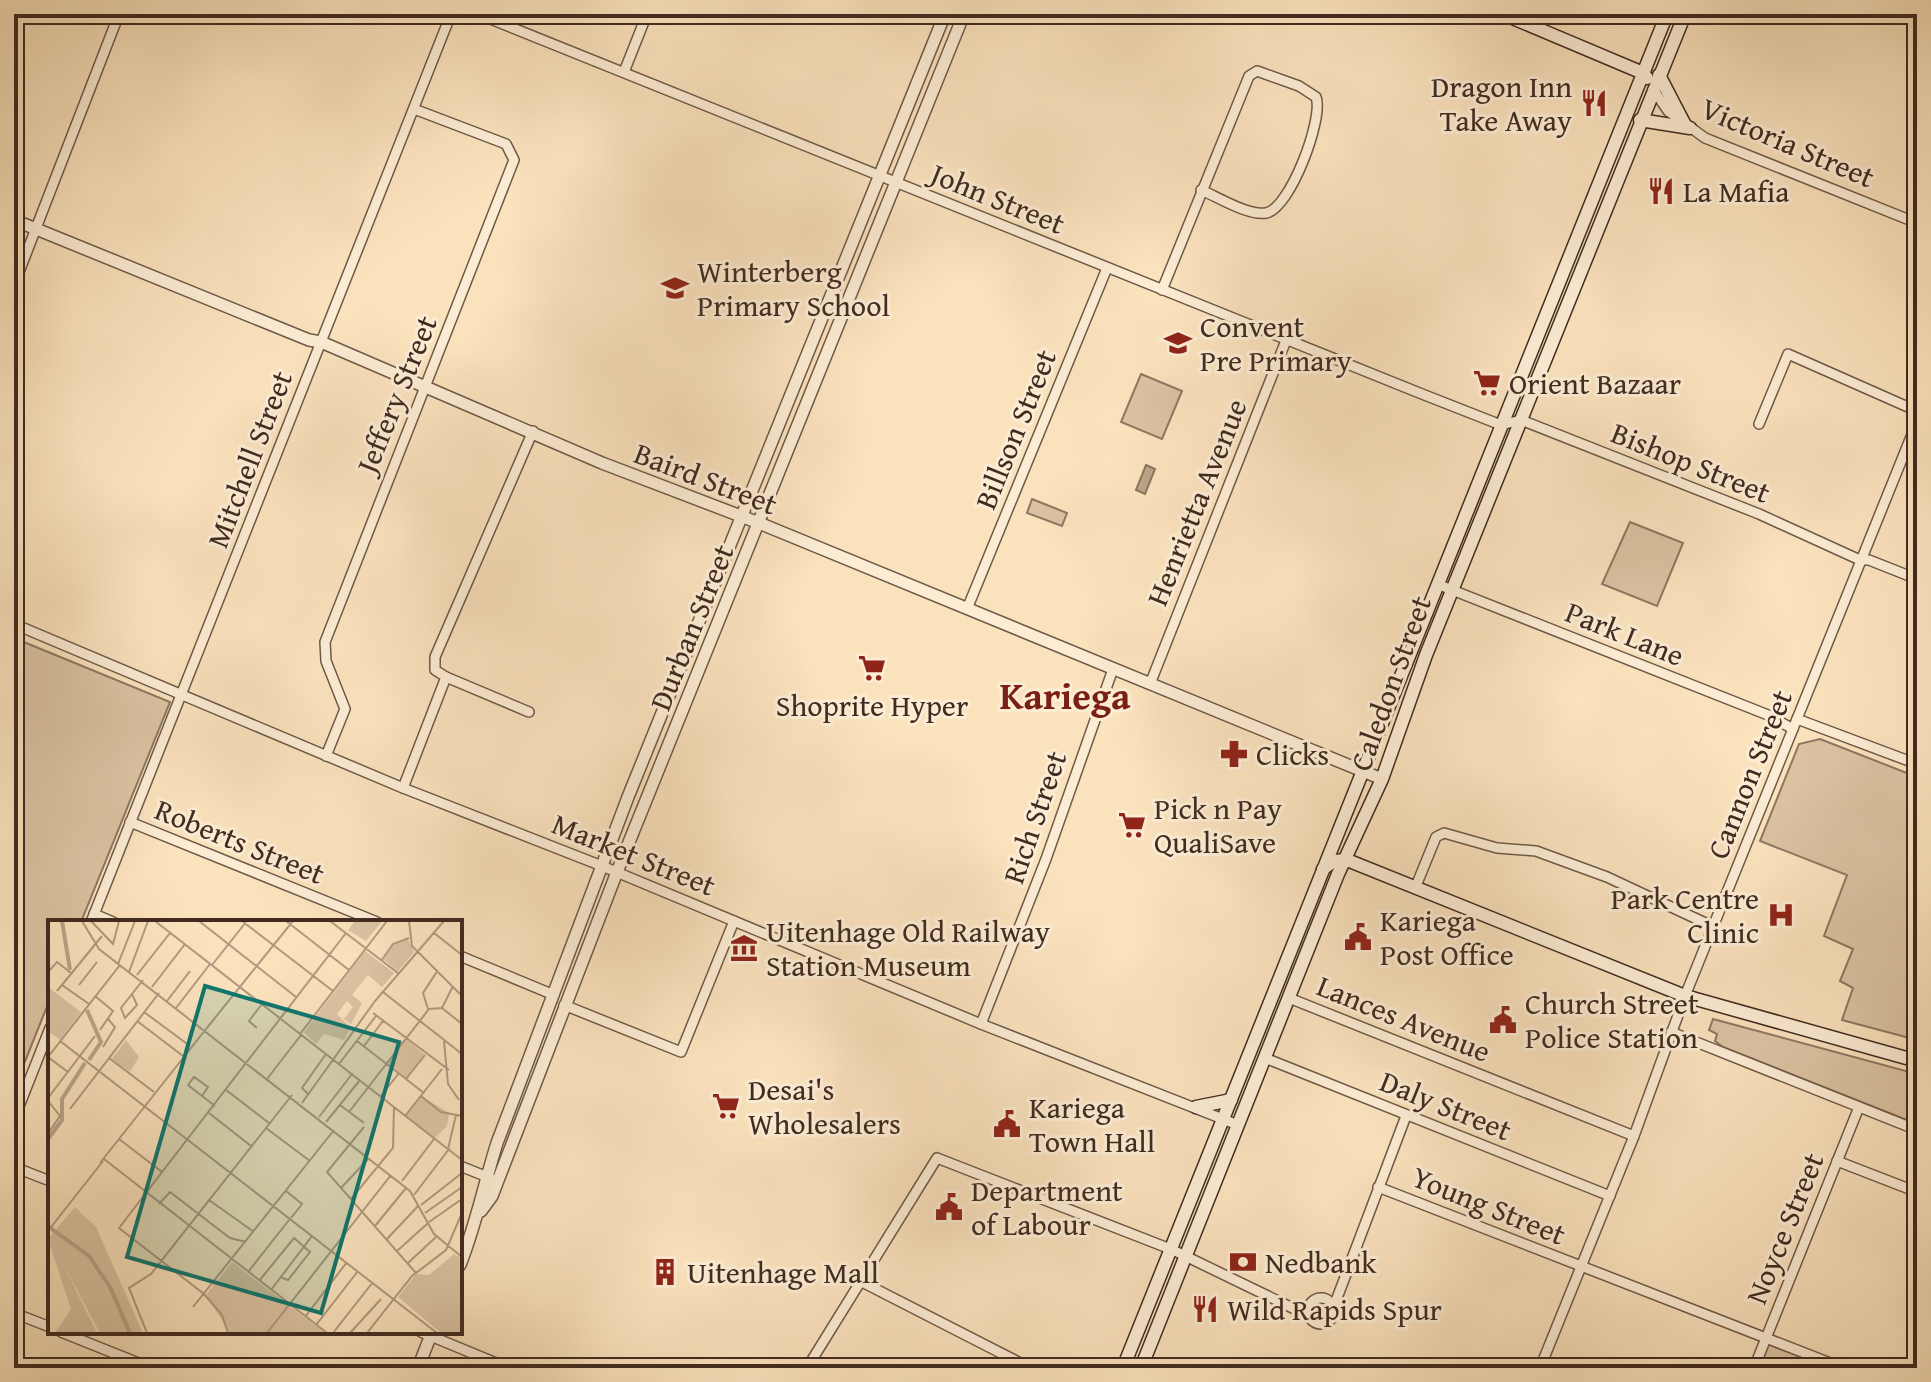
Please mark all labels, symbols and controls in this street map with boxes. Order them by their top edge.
place label: Dragon Inn Take Away [1431,64,1572,142]
street label: Victoria Street [1694,86,1882,199]
restaurant icon: Dragon Inn Take Away [1579,88,1609,118]
street label: John Street [921,150,1072,245]
place label: La Mafia [1683,169,1789,213]
restaurant icon: La Mafia [1646,176,1676,206]
place label: Winterberg Primary School [697,249,890,327]
school or university icon: Winterberg Primary School [660,273,690,303]
place label: Convent Pre Primary [1200,304,1352,382]
street label: Jeffery Street [343,308,448,483]
school or university icon: Convent Pre Primary [1163,328,1193,358]
street label: Billson Street [963,342,1067,516]
place label: Orient Bazaar [1509,361,1681,405]
street label: Mitchell Street [195,364,303,554]
supermarket icon: Orient Bazaar [1472,368,1502,398]
street label: Henrietta Avenue [1134,392,1258,612]
street label: Bishop Street [1605,410,1778,514]
street label: Baird Street [628,431,784,526]
street label: Durban Street [638,537,744,717]
street label: Caledon Street [1338,589,1442,777]
street label: Park Lane [1559,589,1691,677]
supermarket icon: Shoprite Hyper [857,653,887,683]
district label: Kariega [1000,667,1131,723]
street label: Cannon Street [1695,682,1803,865]
place label: Shoprite Hyper [776,683,968,727]
place label: Clicks [1256,732,1329,776]
pharmacy icon: Clicks [1219,739,1249,769]
street label: Rich Street [991,744,1077,889]
place label: Pick n Pay QualiSave [1154,786,1282,864]
street label: Roberts Street [149,787,332,895]
street label: Market Street [546,801,723,907]
supermarket icon: Pick n Pay QualiSave [1117,810,1147,840]
place label: Park Centre Clinic [1611,876,1759,954]
place label: Kariega Post Office [1380,898,1514,976]
hospital icon: Park Centre Clinic [1766,900,1796,930]
place label: Uitenhage Old Railway Station Museum [766,909,1050,987]
inset map [48,920,462,1334]
public building icon: Kariega Post Office [1343,922,1373,952]
museum icon: Uitenhage Old Railway Station Museum [729,933,759,963]
street label: Lances Avenue [1311,963,1497,1073]
place label: Church Street Police Station [1525,981,1699,1059]
public building icon: Church Street Police Station [1488,1005,1518,1035]
street label: Daly Street [1374,1059,1519,1151]
place label: Desai's Wholesalers [748,1067,901,1145]
place label: Kariega Town Hall [1029,1085,1155,1163]
supermarket icon: Desai's Wholesalers [711,1091,741,1121]
public building icon: Kariega Town Hall [992,1109,1022,1139]
street label: Noyce Street [1734,1145,1834,1310]
street label: Young Street [1406,1154,1573,1256]
place label: Department of Labour [971,1168,1123,1246]
public building icon: Department of Labour [934,1192,964,1222]
place label: Nedbank [1265,1240,1377,1284]
bank icon: Nedbank [1228,1247,1258,1277]
place label: Uitenhage Mall [687,1250,879,1294]
building icon: Uitenhage Mall [650,1257,680,1287]
place label: Wild Rapids Spur [1227,1287,1442,1331]
restaurant icon: Wild Rapids Spur [1190,1294,1220,1324]

